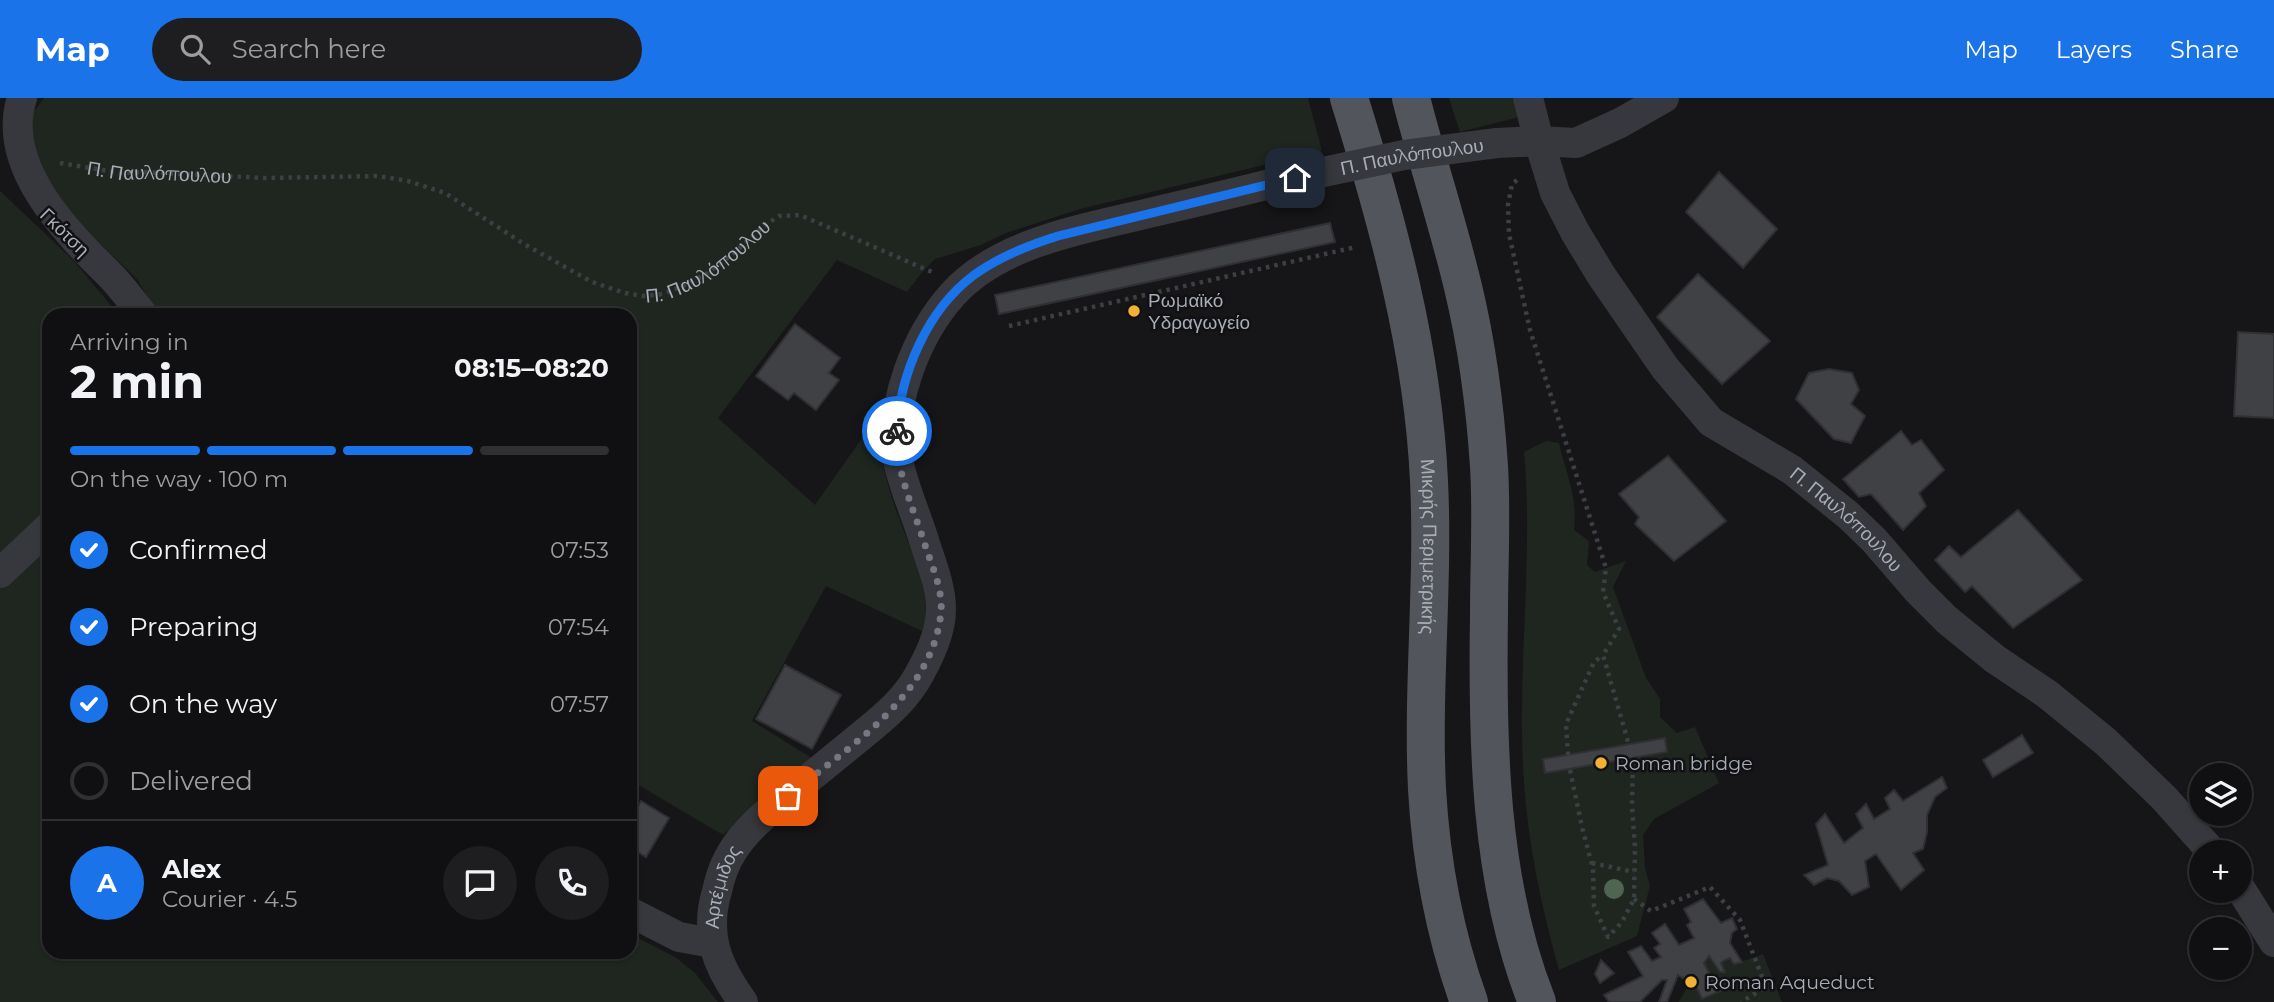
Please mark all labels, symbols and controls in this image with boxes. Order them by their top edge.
search box [152,18,642,81]
text: Map [35,29,110,69]
icon: search [176,30,214,68]
text: Search here [232,33,386,65]
text: Map [1964,35,2018,64]
text: Layers [2056,35,2132,64]
text: Share [2170,35,2239,64]
street label: Π. Παυλόπουλου [1338,134,1485,180]
pin [1265,148,1325,208]
street label: Π. Παυλόπουλου [85,157,232,188]
icon: home [1276,159,1314,197]
street label: Γκότση [35,203,94,261]
street label: Π. Παυλόπουλου [644,215,775,308]
place label: Ρωμαϊκό Υδραγωγείο [1148,289,1250,334]
marker: Ρωμαϊκό Υδραγωγείο [1126,303,1142,319]
text: Arriving in [70,328,189,356]
text: 08:15–08:20 [454,352,609,384]
text: 2 min [70,353,204,410]
courier [862,396,932,466]
icon: bike [878,412,916,450]
street label: Μικρής Περιμετρικής [1416,458,1441,635]
street label: Π. Παυλόπουλου [1785,462,1907,577]
text: On the way · 100 m [70,465,288,493]
icon: check [70,531,108,569]
text: Confirmed [129,534,268,566]
text: 07:53 [550,536,609,564]
icon: check [70,608,108,646]
text: Preparing [129,611,258,643]
text: 07:54 [548,613,609,641]
icon: check [70,685,108,723]
text: On the way [129,688,277,720]
text: 07:57 [550,690,609,718]
place label: Roman bridge [1615,752,1753,775]
marker: Roman bridge [1593,755,1609,771]
map controls [2189,763,2252,980]
button: layers [2189,763,2252,826]
text: Delivered [129,765,253,797]
pin [758,766,818,826]
icon: bag [769,777,807,815]
button: + [2189,840,2252,903]
street label: Αρτέμιδος [701,841,746,929]
button: chat [443,846,517,920]
button: phone [535,846,609,920]
text: Alex [162,853,221,885]
text: A [97,867,117,899]
text: Courier · 4.5 [162,885,297,913]
button: − [2189,917,2252,980]
place label: Roman Aqueduct [1705,971,1875,994]
marker: Roman Aqueduct [1683,974,1699,990]

